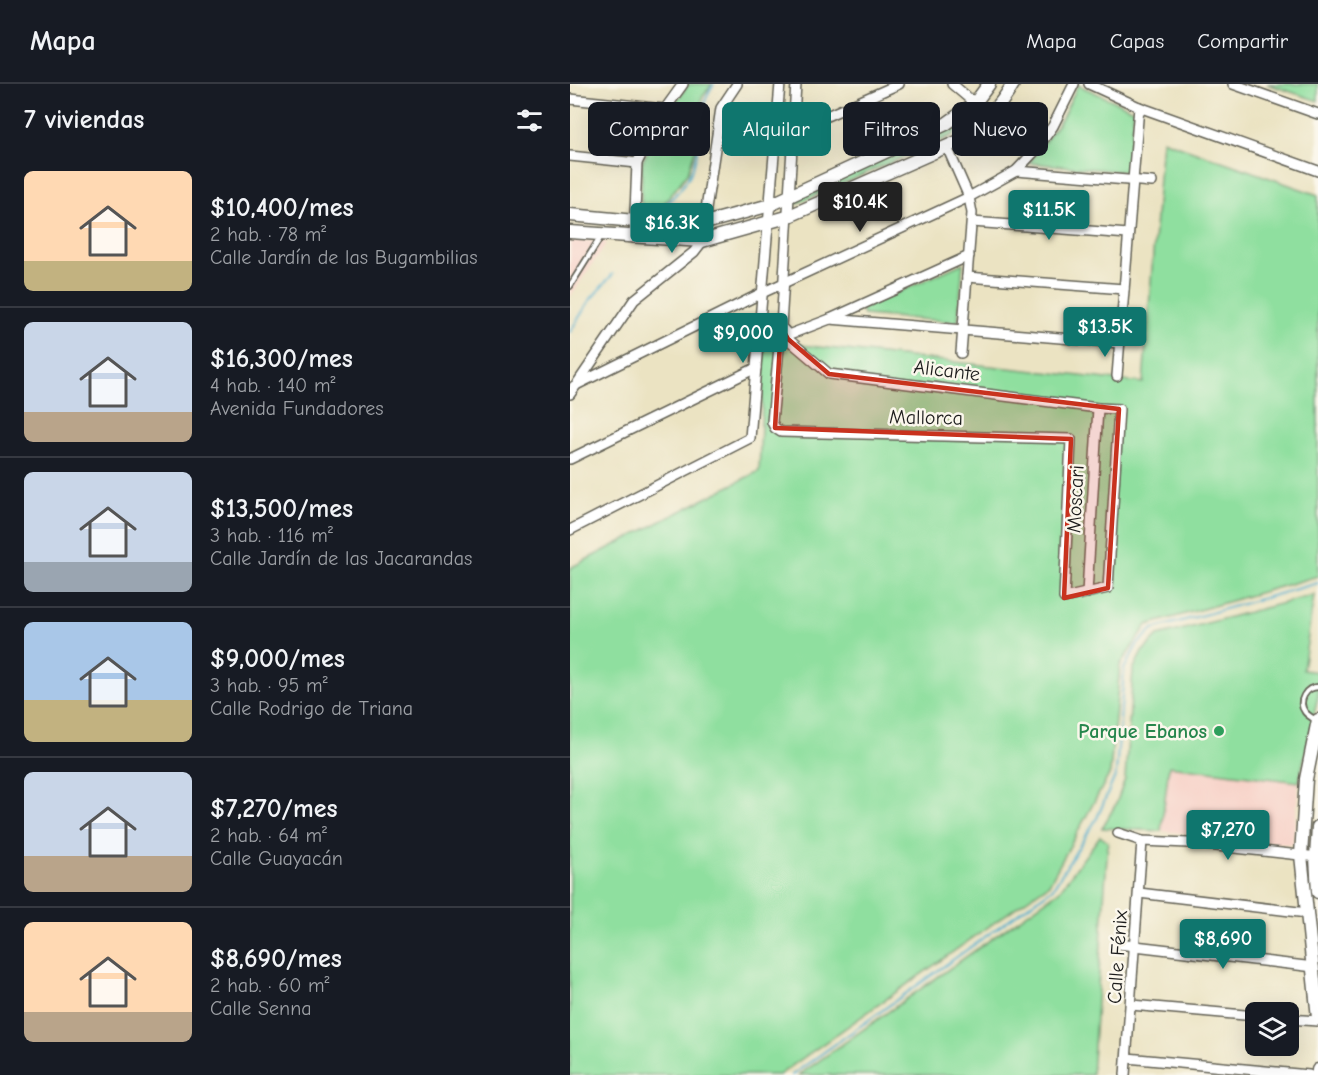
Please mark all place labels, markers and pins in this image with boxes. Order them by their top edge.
pin: $10.4K [811,182,909,233]
pin: $11.5K [1000,190,1098,241]
pin: $16.3K [623,203,721,254]
pin: $13.5K [1056,307,1154,358]
pin: $9,000 [694,313,792,364]
place label: Parque Ebanos [1078,720,1207,743]
marker: Parque Ebanos [1212,724,1226,738]
pin: $7,270 [1179,810,1277,861]
pin: $8,690 [1174,919,1272,970]

